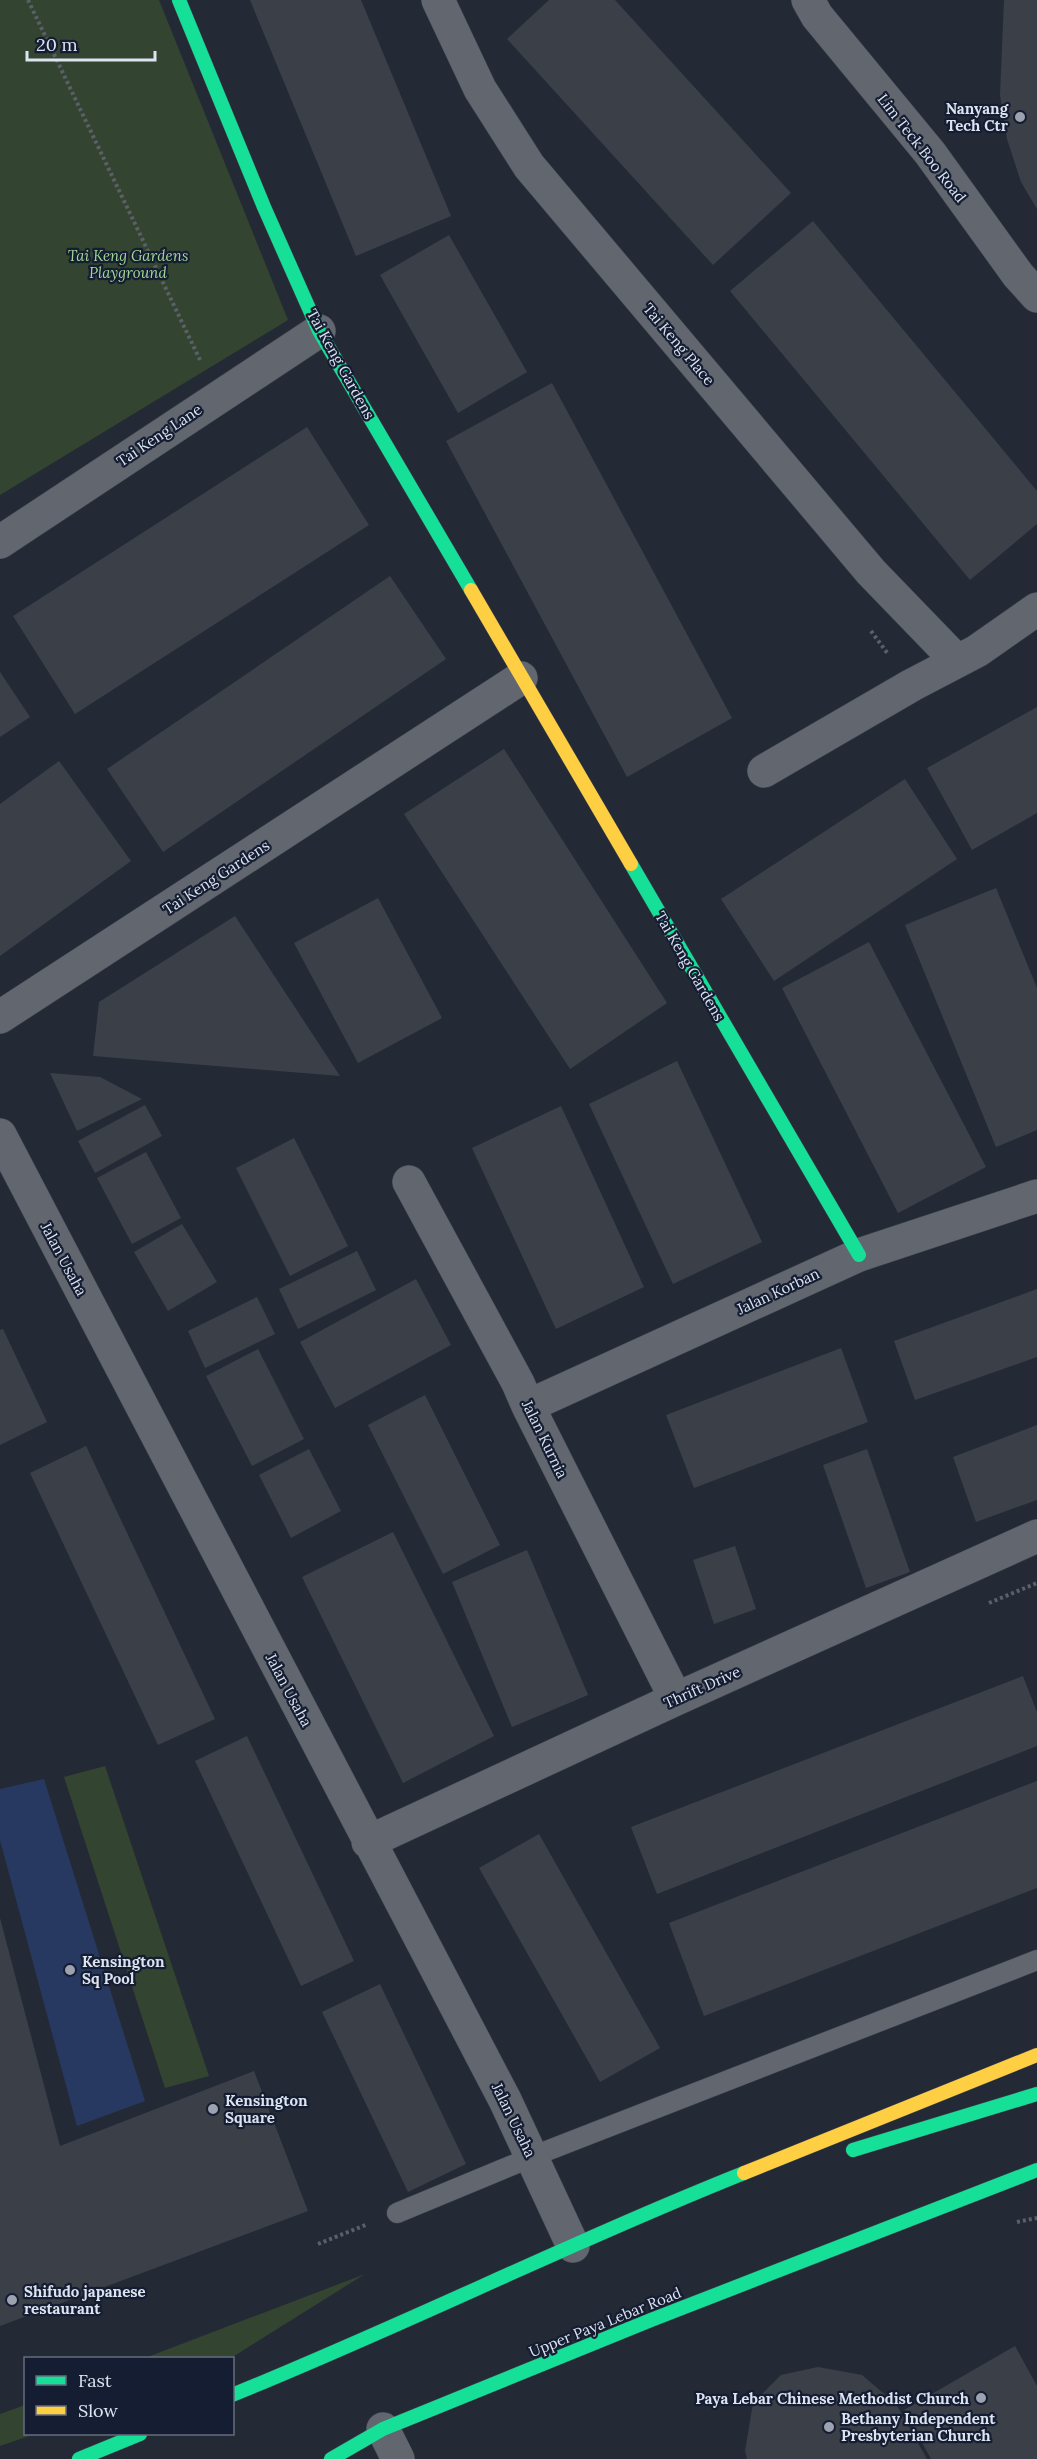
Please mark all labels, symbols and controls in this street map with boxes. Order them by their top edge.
scale bar [27,24,154,62]
text: 20 m [36,33,78,56]
street label: Lim Teck Boo Road [874,90,970,206]
place label: Nanyang Tech Ctr [946,99,1009,135]
marker: Nanyang Tech Ctr [1013,110,1027,124]
park label: Tai Keng Gardens Playground [68,246,188,282]
street label: Tai Keng Place [639,299,719,389]
street label: Tai Keng Gardens [303,305,379,423]
street label: Tai Keng Lane [113,400,205,470]
street label: Tai Keng Gardens [159,835,273,919]
street label: Tai Keng Gardens [651,908,729,1024]
street label: Jalan Usaha [36,1218,91,1299]
street label: Jalan Korban [733,1264,822,1319]
street label: Jalan Kurnia [517,1396,572,1481]
street label: Jalan Usaha [261,1649,316,1730]
street label: Thrift Drive [661,1662,743,1712]
place label: Kensington Sq Pool [82,1952,165,1988]
marker: Kensington Sq Pool [63,1963,77,1977]
street label: Jalan Usaha [487,2079,540,2161]
place label: Kensington Square [225,2091,308,2127]
marker: Kensington Square [206,2102,220,2116]
place label: Shifudo japanese restaurant [24,2282,146,2318]
street label: Upper Paya Lebar Road [526,2283,684,2361]
marker: Shifudo japanese restaurant [5,2293,19,2307]
legend [24,2357,234,2435]
text: Fast [78,2369,112,2392]
place label: Paya Lebar Chinese Methodist Church [695,2389,970,2408]
marker: Paya Lebar Chinese Methodist Church [974,2391,988,2405]
text: Slow [78,2399,118,2422]
place label: Bethany Independent Presbyterian Church [841,2409,996,2445]
marker: Bethany Independent Presbyterian Church [822,2420,836,2434]

